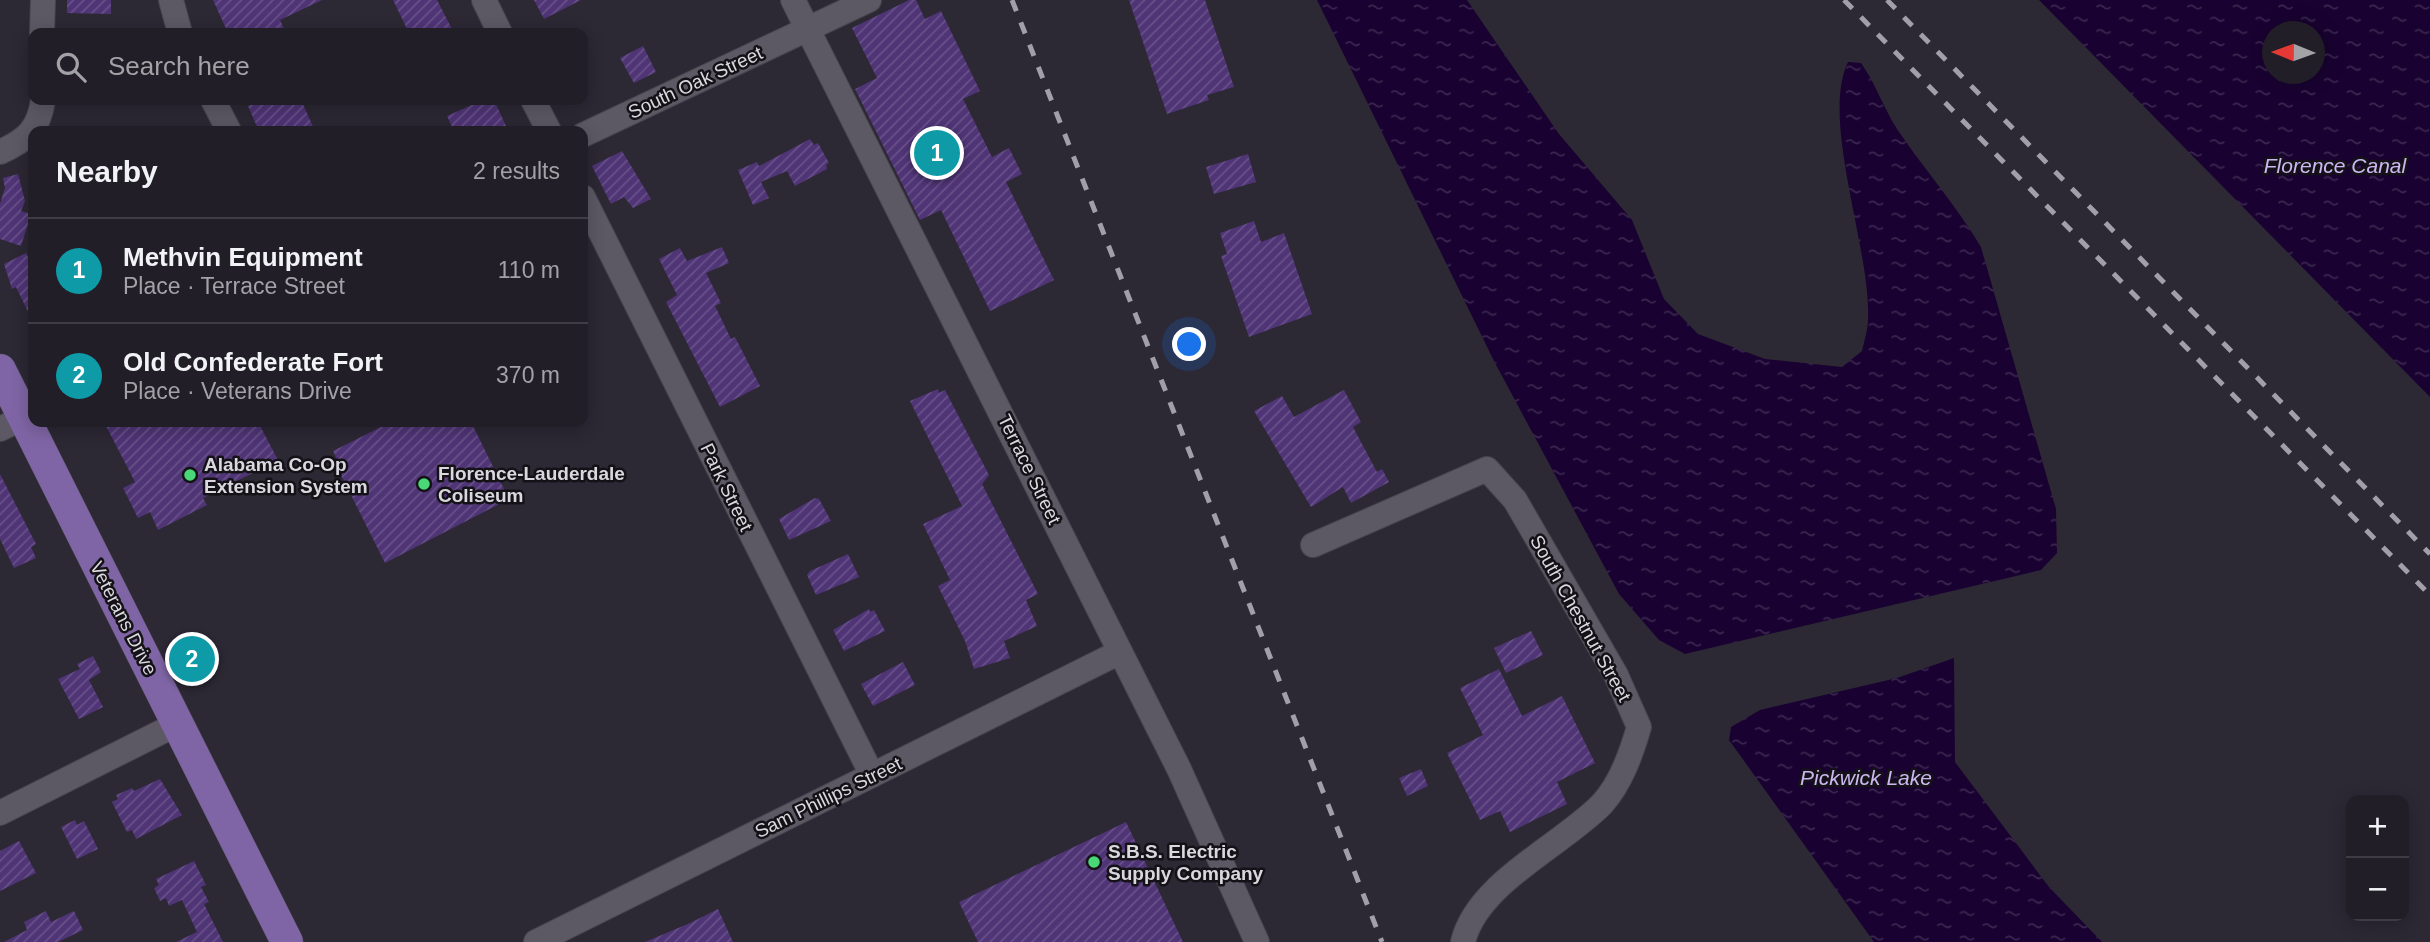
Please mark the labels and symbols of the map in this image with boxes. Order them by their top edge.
north arrow [2262,21,2325,84]
street label: South Oak Street [625,42,766,123]
pin: 1 [914,127,960,179]
water label: Florence Canal [2264,154,2408,177]
your location [1172,327,1206,361]
street label: Terrace Street [994,411,1065,528]
street label: Park Street [696,440,757,535]
place label: Alabama Co-Op Extension System [204,454,368,497]
place label: Florence-Lauderdale Coliseum [438,463,625,506]
marker: Alabama Co-Op Extension System [182,467,198,483]
marker: Florence-Lauderdale Coliseum [416,476,432,492]
street label: South Chestnut Street [1526,531,1635,706]
street label: Veterans Drive [86,558,161,679]
pin: 2 [169,633,215,685]
street label: Sam Phillips Street [751,753,906,842]
water label: Pickwick Lake [1800,766,1932,789]
place label: S.B.S. Electric Supply Company [1108,841,1264,884]
marker: S.B.S. Electric Supply Company [1086,854,1102,870]

